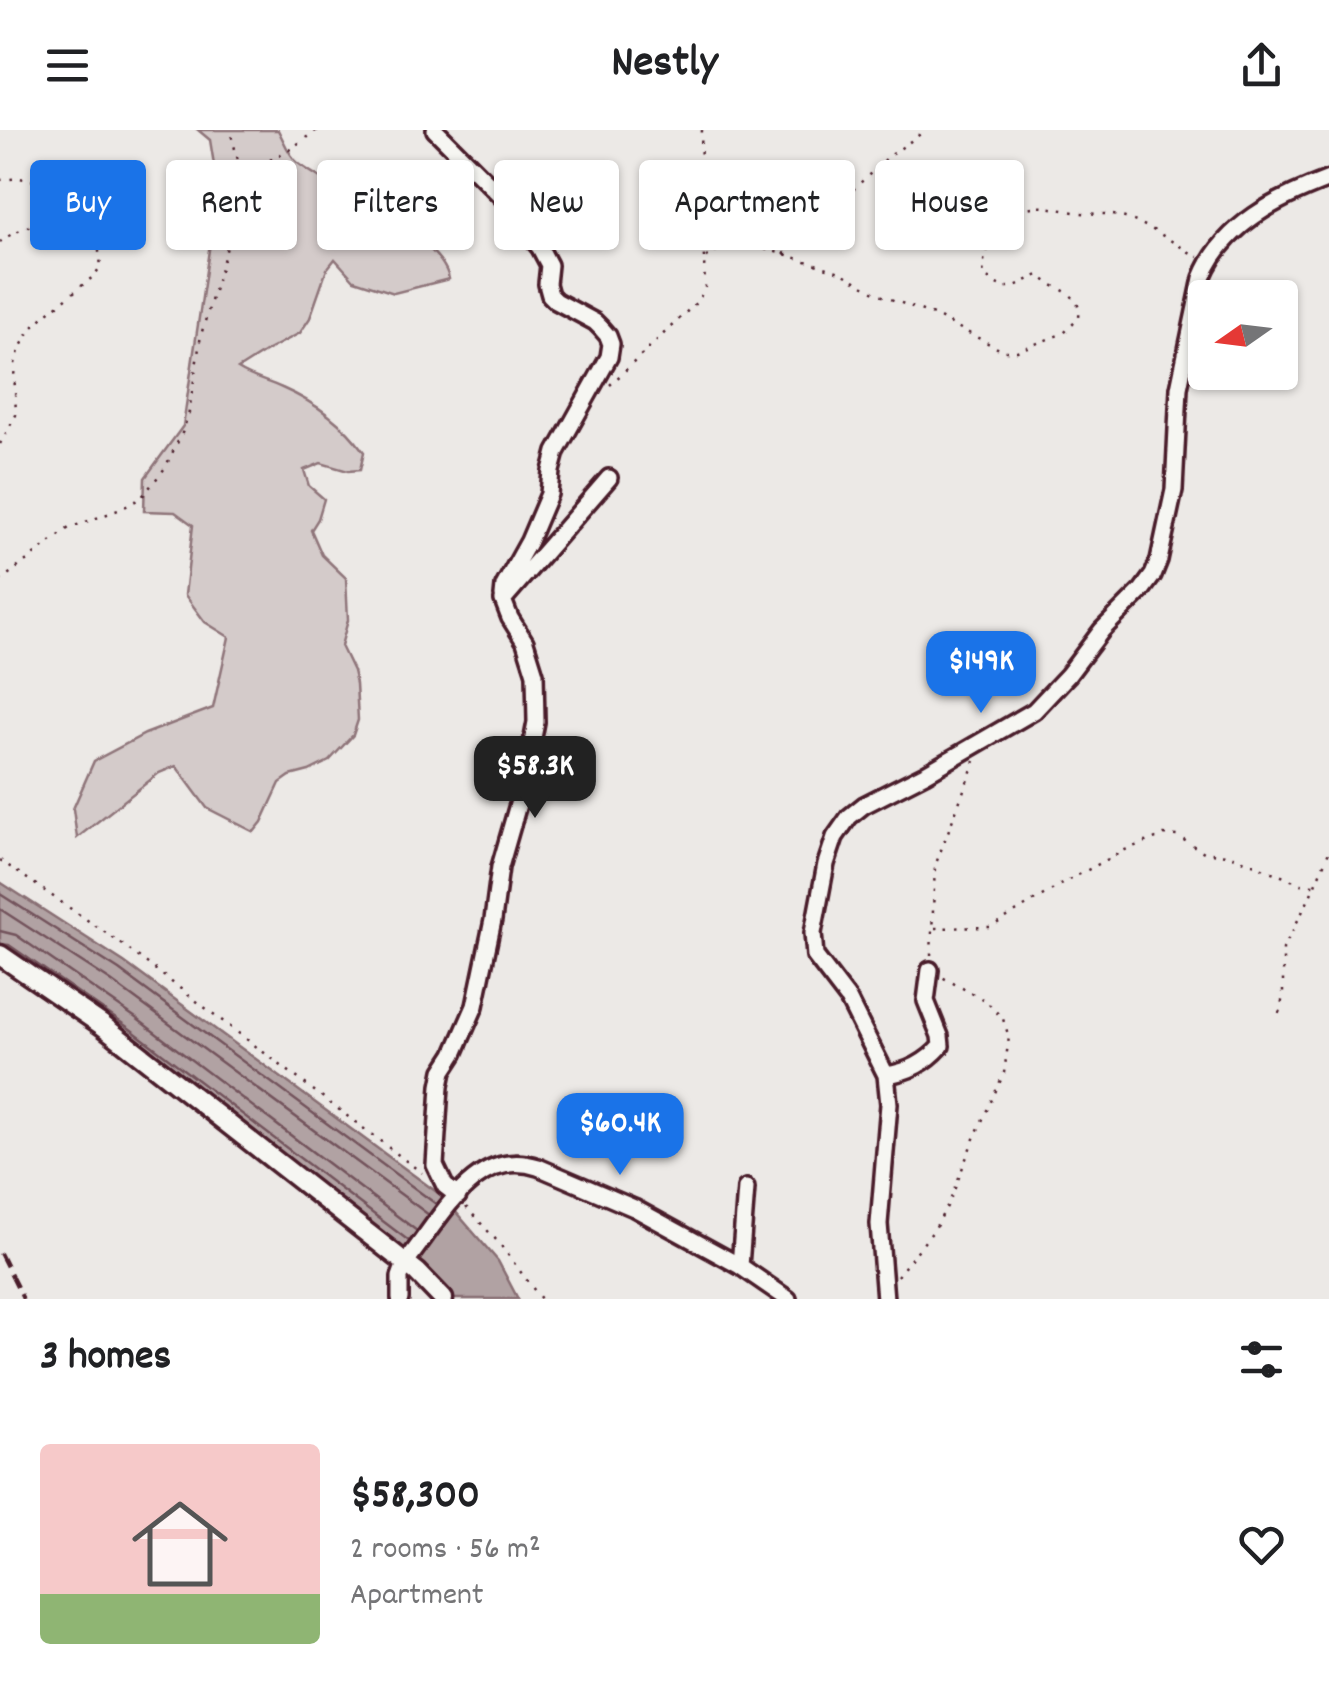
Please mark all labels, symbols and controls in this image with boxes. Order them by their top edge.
text: Nestly [611,33,718,97]
icon: menu [40,38,95,93]
icon: share [1234,38,1289,93]
chip: Buy [30,160,146,250]
chip: Rent [166,160,297,250]
chip: Filters [317,160,474,250]
chip: New [494,160,619,250]
chip: Apartment [639,160,855,250]
chip: House [875,160,1024,250]
north arrow [1188,280,1298,390]
map controls [1188,280,1298,390]
pin: $149K [911,631,1051,716]
text: $149K [948,640,1014,686]
pin: $58.3K [454,736,616,821]
text: $58.3K [496,745,574,791]
pin: $60.4K [539,1093,701,1178]
text: $60.4K [579,1102,661,1148]
text: 3 homes [40,1329,171,1389]
icon: filters [1234,1332,1289,1387]
text: $58,300 [350,1468,480,1528]
icon: home [120,1484,240,1604]
icon: heart [1234,1517,1289,1572]
text: 2 rooms · 56 m² [350,1528,541,1574]
text: Apartment [350,1574,484,1620]

